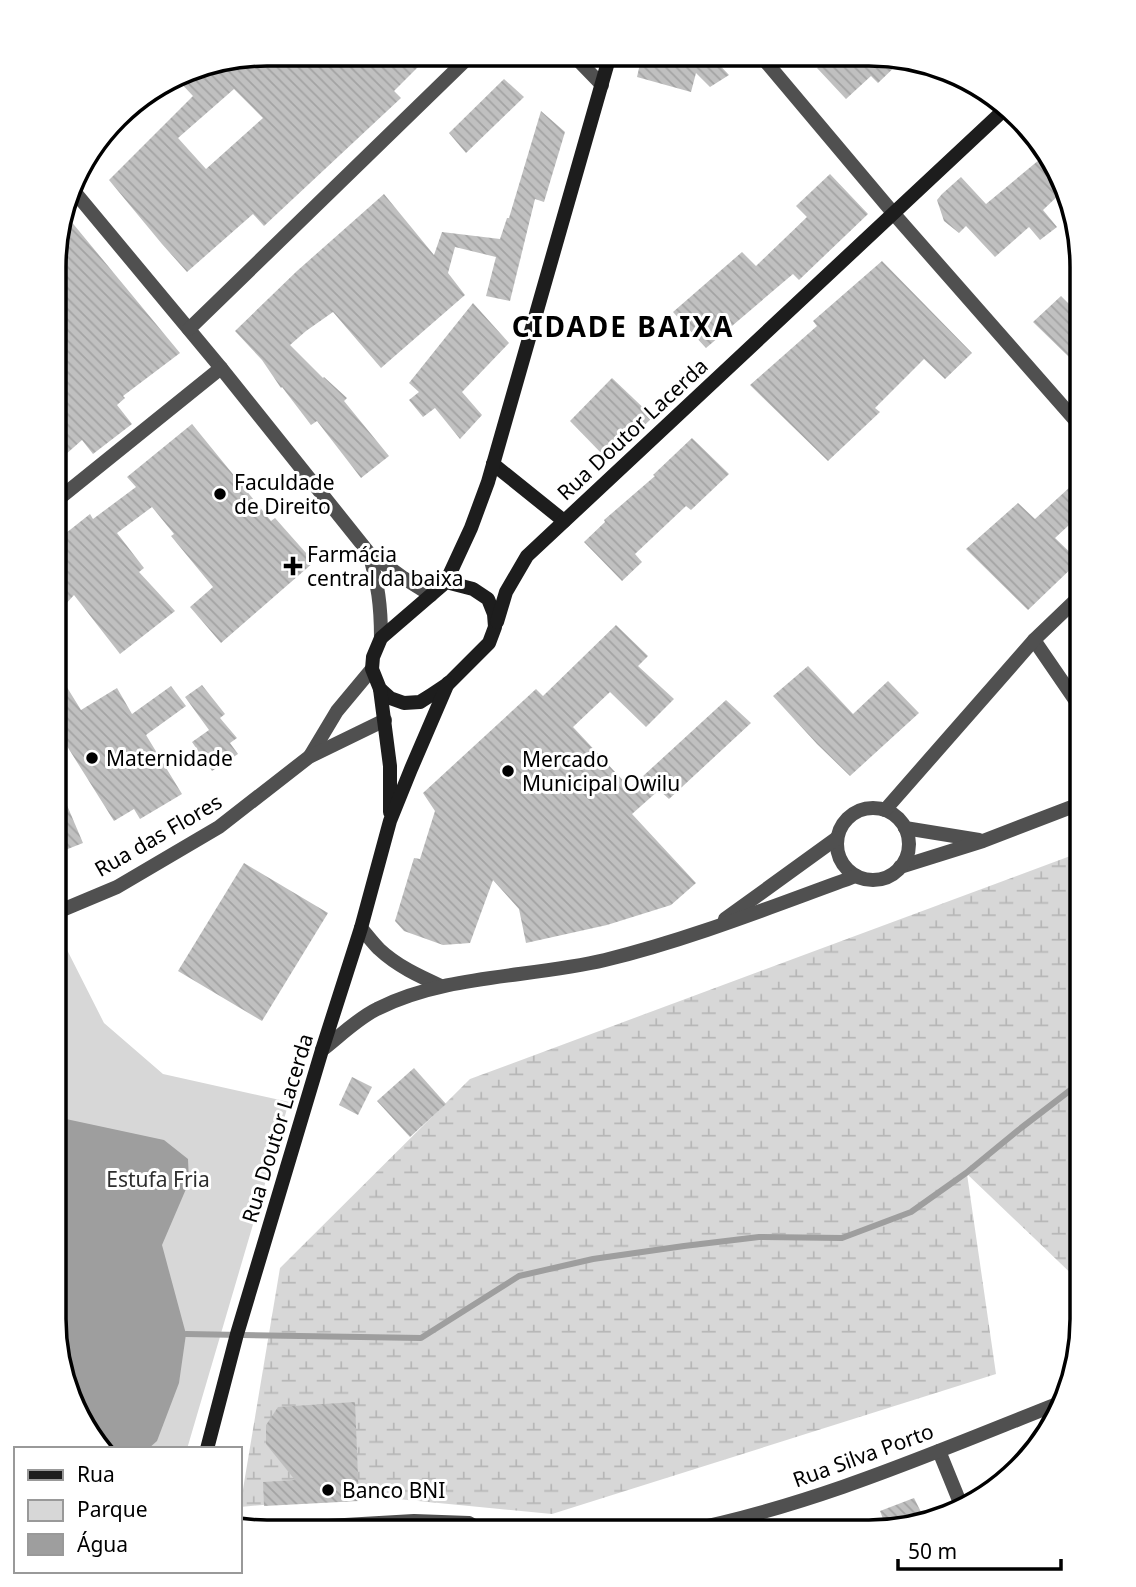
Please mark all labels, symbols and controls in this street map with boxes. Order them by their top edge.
district label: CIDADE BAIXA [512,307,734,345]
street label: Rua Doutor Lacerda [551,352,713,506]
place label: Faculdade de Direito [234,468,335,520]
marker: Faculdade de Direito [212,486,228,502]
place label: Farmácia central da baixa [307,540,464,592]
marker: Farmácia central da baixa [285,558,301,574]
place label: Maternidade [106,744,233,772]
place label: Mercado Municipal Owilu [522,745,680,797]
marker: Maternidade [84,750,100,766]
marker: Mercado Municipal Owilu [500,763,516,779]
street label: Rua das Flores [89,787,227,883]
street label: Rua Doutor Lacerda [235,1030,319,1226]
park label: Estufa Fria [106,1165,210,1193]
street label: Rua Silva Porto [789,1417,937,1493]
legend [14,1447,242,1573]
text: Rua [77,1460,115,1488]
place label: Banco BNI [342,1476,445,1504]
marker: Banco BNI [320,1482,336,1498]
text: Parque [77,1495,147,1523]
scale bar [898,1528,1061,1572]
text: Água [77,1530,128,1558]
text: 50 m [908,1537,957,1565]

